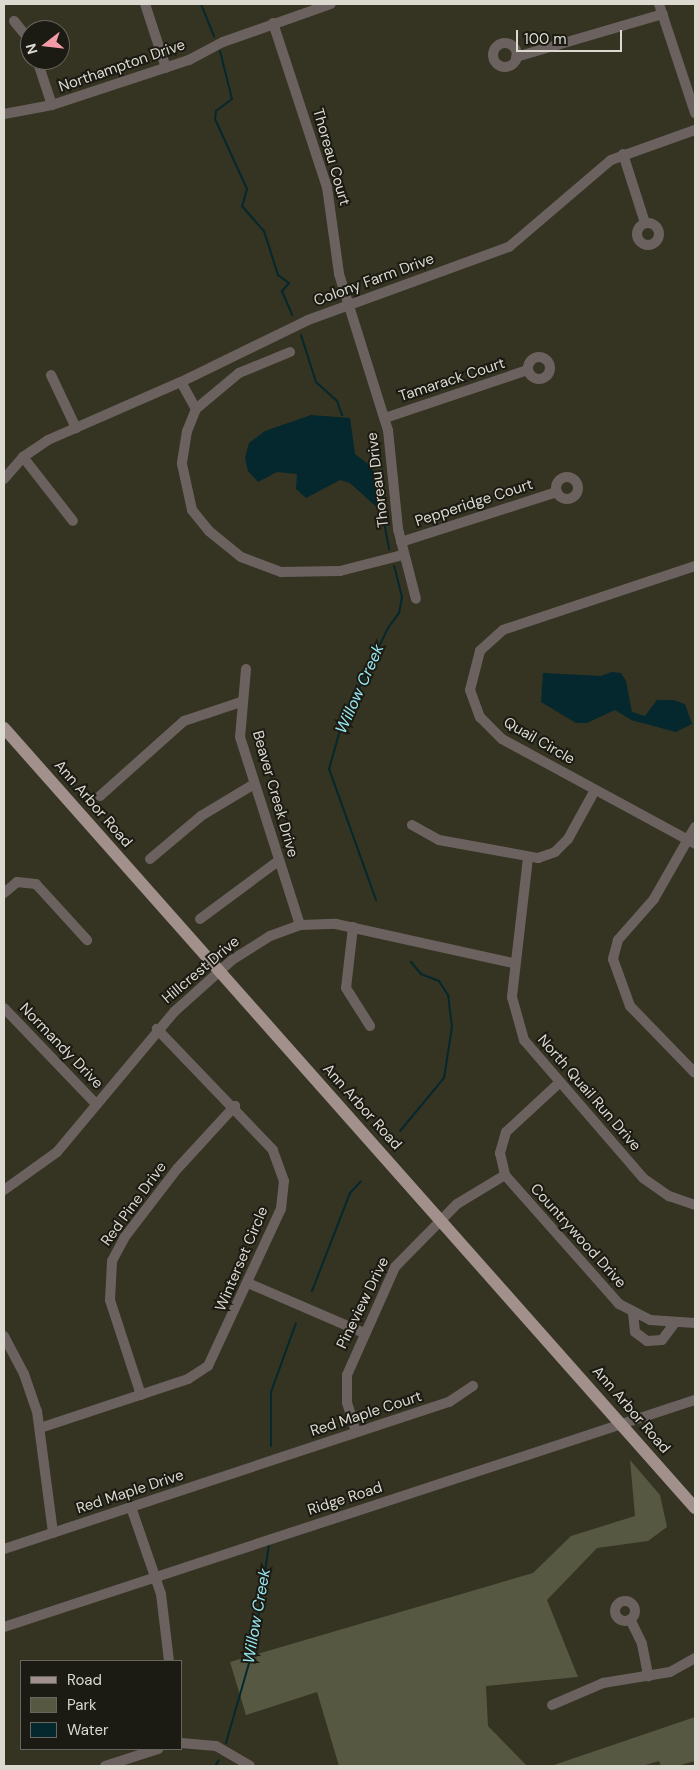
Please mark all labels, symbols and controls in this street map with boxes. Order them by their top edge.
north arrow [20,20,70,70]
scale bar [519,20,625,52]
text: 100 m [524,29,567,49]
street label: Northampton Drive [56,36,188,96]
text: N [21,41,42,56]
street label: Thoreau Court [309,106,353,208]
street label: Colony Farm Drive [311,250,437,310]
street label: Tamarack Court [397,354,507,406]
street label: Thoreau Drive [363,431,393,529]
street label: Pepperidge Court [413,475,535,531]
water label: Willow Creek [332,641,388,737]
street label: Quail Circle [500,713,578,769]
street label: Beaver Creek Drive [248,728,302,860]
street label: Ann Arbor Road [50,757,136,851]
street label: Hillcrest Drive [159,932,243,1008]
street label: Normandy Drive [16,999,106,1093]
street label: North Quail Run Drive [534,1031,644,1155]
street label: Ann Arbor Road [319,1060,405,1154]
street label: Red Pine Drive [98,1159,170,1249]
street label: Countrywood Drive [526,1180,630,1292]
street label: Winterset Circle [212,1204,272,1314]
street label: Pineview Drive [333,1254,393,1352]
street label: Ann Arbor Road [588,1363,674,1457]
street label: Red Maple Court [308,1388,424,1440]
street label: Red Maple Drive [74,1466,186,1518]
street label: Ridge Road [305,1478,385,1520]
water label: Willow Creek [239,1567,275,1665]
legend [20,1660,182,1750]
text: Road [67,1670,102,1690]
text: Park [67,1695,97,1715]
text: Water [67,1720,108,1740]

